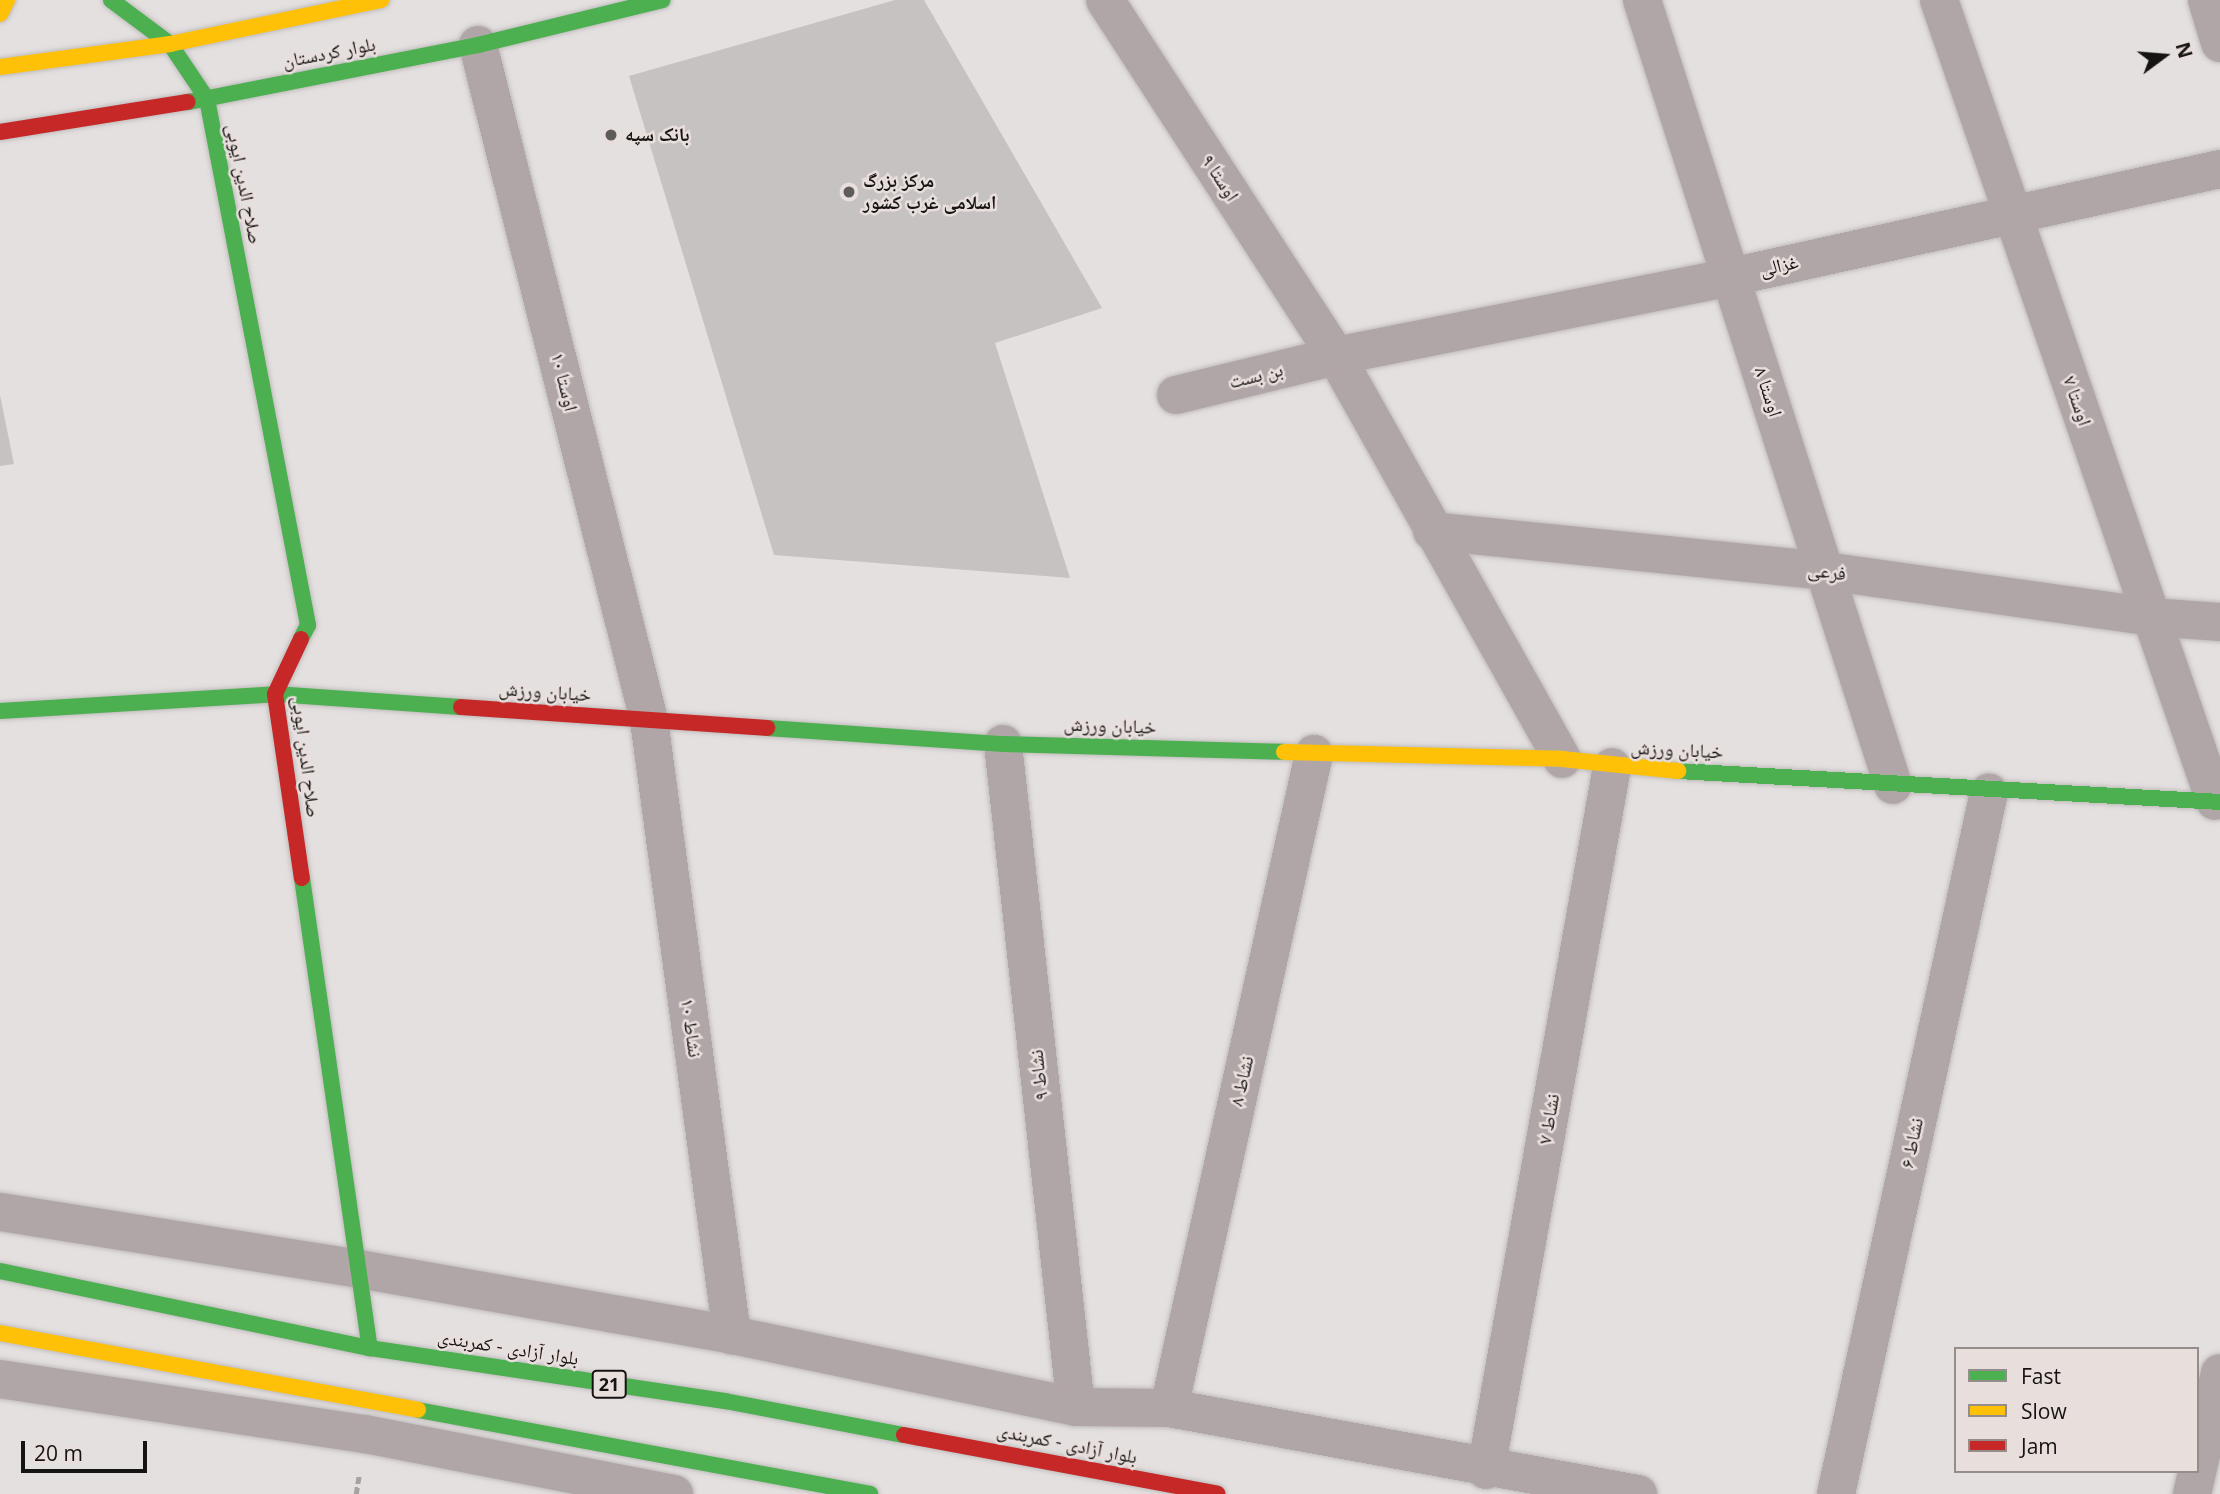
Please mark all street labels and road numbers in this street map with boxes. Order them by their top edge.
street label: بلوار کردستان [281,33,377,73]
street label: صلاح الدین ایوبی [221,122,267,246]
street label: اوستا ۹ [1197,150,1243,206]
street label: غزالی [1757,251,1801,281]
street label: اوستا ۱۰ [546,350,582,414]
street label: بن بست [1227,358,1285,394]
street label: اوستا ۸ [1749,364,1787,420]
street label: اوستا ۷ [2058,373,2096,429]
street label: فرعی [1807,558,1847,586]
street label: خیابان ورزش [498,677,592,707]
street label: صلاح الدین ایوبی [287,695,325,819]
street label: خیابان ورزش [1063,713,1157,739]
street label: خیابان ورزش [1630,736,1724,764]
street label: نشاط ۱۰ [676,997,706,1059]
street label: نشاط ۹ [1025,1049,1053,1101]
street label: نشاط ۸ [1225,1054,1259,1108]
street label: نشاط ۷ [1533,1092,1565,1146]
street label: نشاط ۶ [1896,1116,1928,1170]
street label: بلوار آزادی - کمربندی [436,1326,580,1370]
road number: 21 [592,1370,626,1399]
street label: بلوار آزادی - کمربندی [995,1419,1139,1469]

